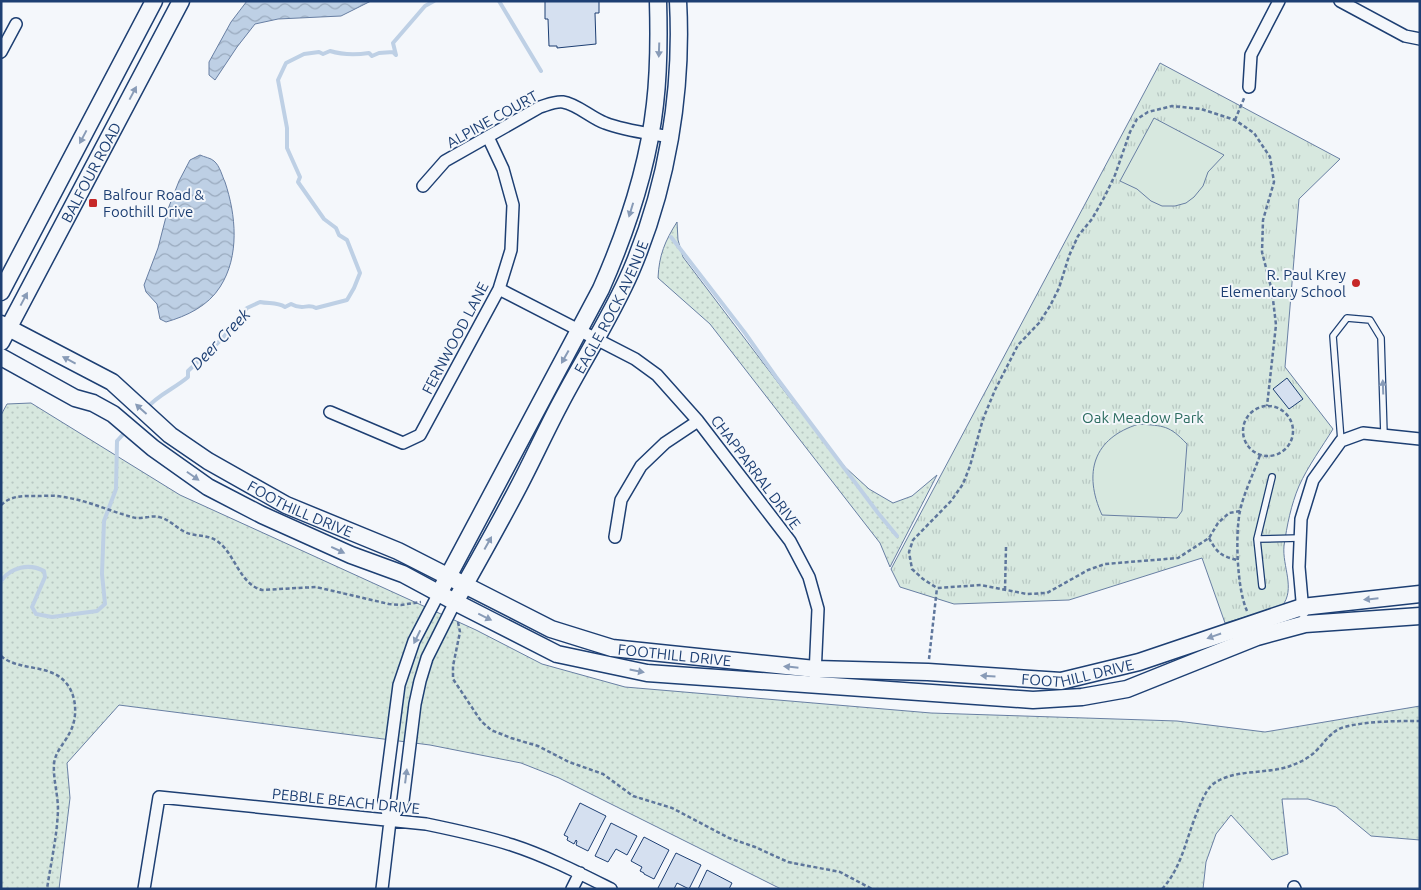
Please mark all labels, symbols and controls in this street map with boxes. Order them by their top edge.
one-way arrow [655,42,663,58]
one-way arrow [128,87,137,100]
street label: ALPINE COURT [444,87,541,151]
street label: BALFOUR ROAD [57,119,124,225]
one-way arrow [79,130,87,145]
place label: Balfour Road & Foothill Drive [103,186,204,220]
marker: Balfour Road & Foothill Drive [87,197,99,209]
one-way arrow [627,202,635,217]
street label: EAGLE ROCK AVENUE [570,238,651,376]
place label: R. Paul Krey Elementary School [1220,266,1346,300]
marker: R. Paul Krey Elementary School [1350,277,1362,289]
street label: FERNWOOD LANE [418,279,492,397]
one-way arrow [19,292,28,305]
water label: Deer Creek [187,304,254,373]
one-way arrow [561,350,569,365]
one-way arrow [62,355,76,364]
one-way arrow [1379,378,1387,394]
one-way arrow [135,403,147,415]
park label: Oak Meadow Park [1082,409,1204,426]
street label: CHAPPARRAL DRIVE [708,412,804,532]
one-way arrow [186,471,200,481]
street label: FOOTHILL DRIVE [245,477,355,540]
one-way arrow [484,536,492,550]
one-way arrow [331,546,345,554]
one-way arrow [1363,595,1379,603]
one-way arrow [478,613,492,621]
one-way arrow [412,630,420,644]
one-way arrow [1206,632,1221,640]
street label: FOOTHILL DRIVE [617,640,732,669]
street label: FOOTHILL DRIVE [1021,655,1135,690]
one-way arrow [783,663,799,671]
one-way arrow [629,667,645,675]
one-way arrow [980,672,996,680]
one-way arrow [402,768,410,784]
street label: PEBBLE BEACH DRIVE [271,785,421,817]

